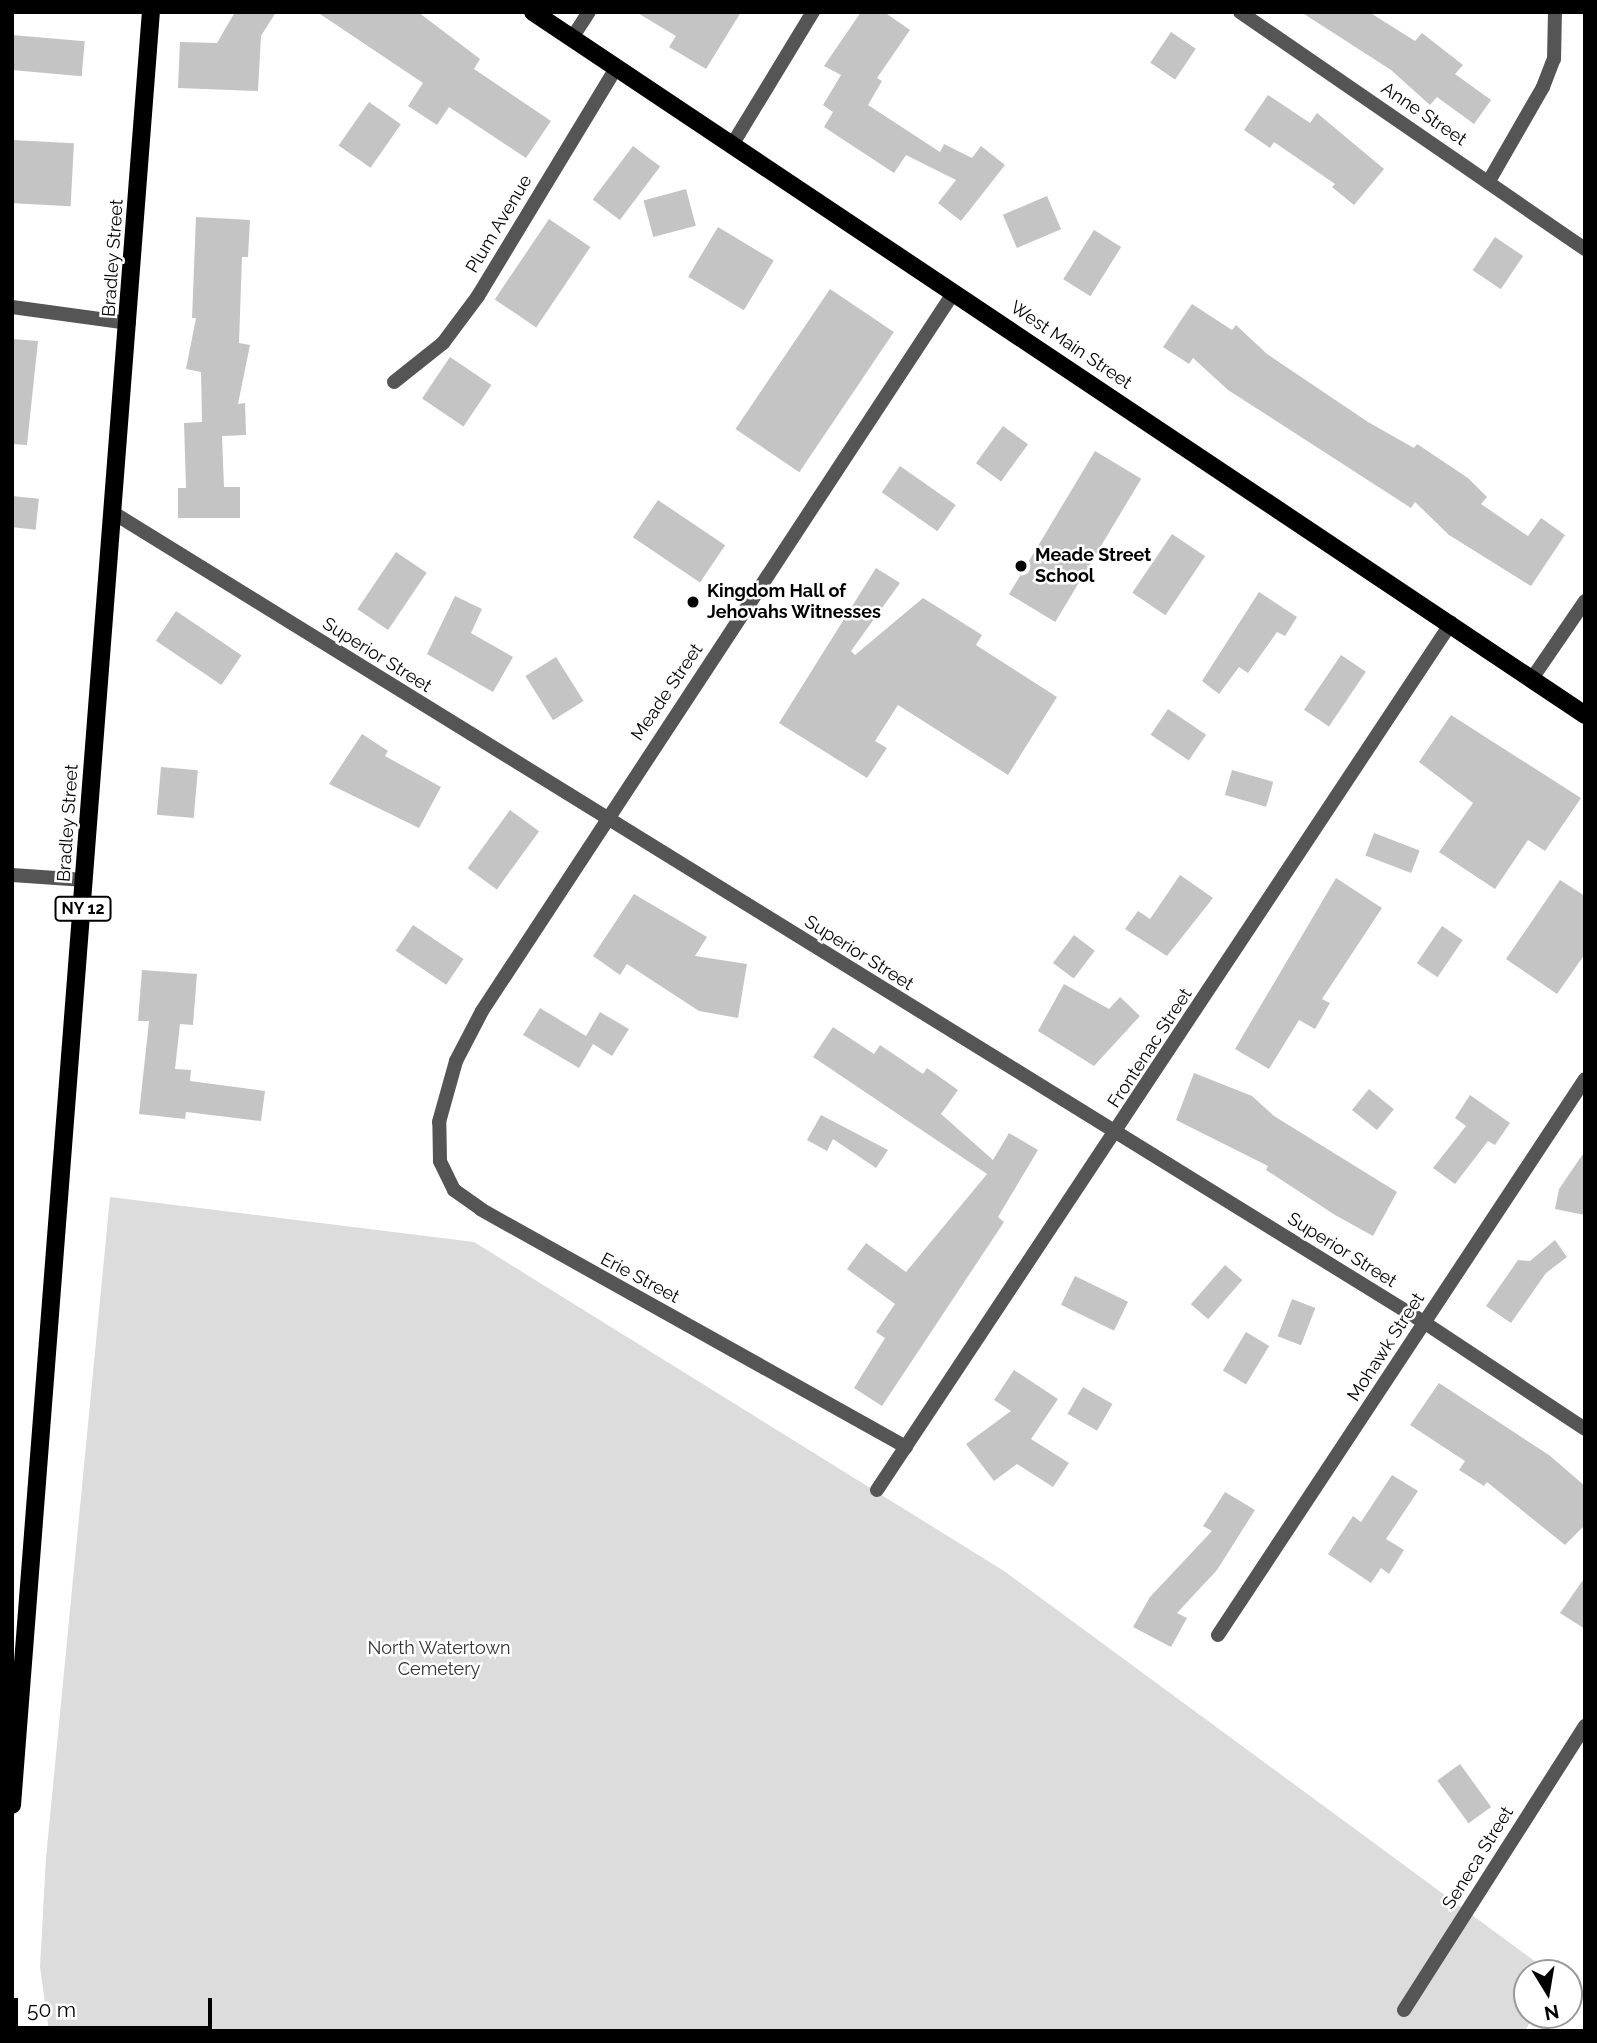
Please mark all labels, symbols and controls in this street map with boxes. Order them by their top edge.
street label: Anne Street [1377,78,1471,150]
street label: Plum Avenue [461,171,537,277]
street label: Bradley Street [98,198,128,318]
street label: West Main Street [1006,296,1136,394]
place label: Meade Street School [1035,545,1151,588]
marker: Meade Street School [1013,558,1029,574]
place label: Kingdom Hall of Jehovahs Witnesses [707,581,882,624]
marker: Kingdom Hall of Jehovahs Witnesses [685,594,701,610]
street label: Superior Street [318,613,436,697]
street label: Meade Street [627,639,707,745]
street label: Bradley Street [53,763,83,883]
road number: NY 12 [53,897,113,922]
street label: Superior Street [800,911,918,995]
street label: Frontenac Street [1103,984,1197,1112]
street label: Superior Street [1283,1208,1401,1292]
street label: Erie Street [597,1248,683,1308]
street label: Mohawk Street [1343,1289,1429,1405]
park label: North Watertown Cemetery [367,1638,511,1680]
street label: Seneca Street [1438,1803,1518,1913]
north arrow [1513,1959,1583,2029]
scale bar [18,1983,215,2027]
text: 50 m [27,1997,76,2022]
text: N [1542,2000,1561,2025]

